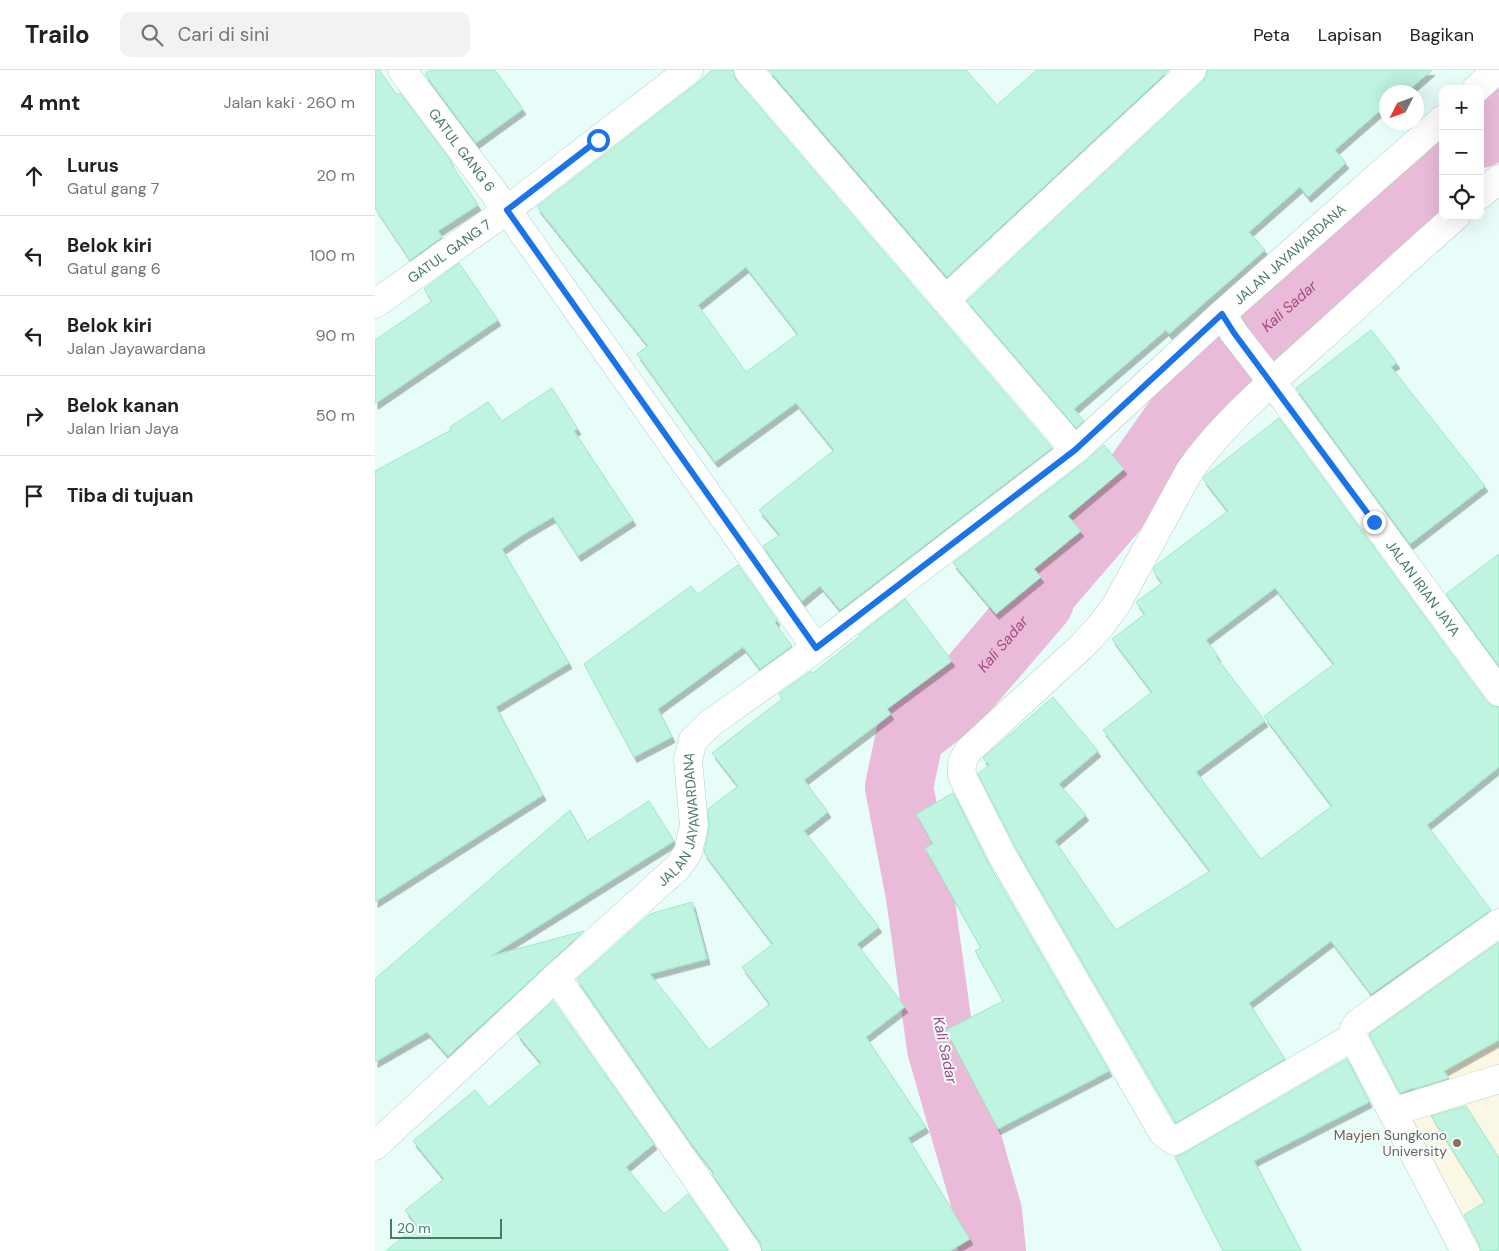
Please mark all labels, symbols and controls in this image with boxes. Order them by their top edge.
search box [120,12,470,57]
text: Trailo [25,19,90,50]
icon: search [138,21,166,49]
text: Cari di sini [178,22,269,47]
text: Peta [1253,23,1290,47]
text: Lapisan [1318,23,1382,47]
text: Bagikan [1410,23,1474,47]
north arrow [1379,85,1424,130]
map controls [1439,85,1484,220]
button: + [1439,85,1484,130]
text: 4 mnt [20,89,80,117]
text: Jalan kaki · 260 m [224,92,355,113]
street label: GATUL GANG 6 [425,105,499,195]
route start [587,129,610,152]
button: − [1439,130,1484,175]
text: Lurus [67,153,119,178]
icon: ahead [20,162,48,190]
text: 20 m [316,165,355,186]
button: locate [1439,175,1484,220]
text: Gatul gang 7 [67,178,159,199]
street label: JALAN JAYAWARDANA [1230,200,1350,308]
street label: GATUL GANG 7 [404,215,494,287]
text: Belok kiri [67,233,152,258]
icon: left [20,242,48,270]
text: 100 m [310,245,355,266]
text: Gatul gang 6 [67,258,161,279]
water label: Kali Sadar [1257,276,1322,337]
text: Belok kiri [67,313,152,338]
icon: left [20,322,48,350]
text: 90 m [315,325,355,346]
text: Jalan Jayawardana [67,338,206,359]
text: Belok kanan [67,393,179,418]
icon: right [20,402,48,430]
text: 50 m [316,405,355,426]
text: Jalan Irian Jaya [67,418,179,439]
icon: arrive [20,482,48,510]
text: Tiba di tujuan [67,483,193,508]
route end [1363,511,1386,534]
street label: JALAN IRIAN JAYA [1382,536,1464,640]
water label: Kali Sadar [973,611,1033,677]
street label: JALAN JAYAWARDANA [654,750,703,890]
water label: Kali Sadar [928,1015,962,1086]
place label: Mayjen Sungkono University [1334,1126,1447,1160]
marker: Mayjen Sungkono University [1451,1137,1463,1149]
scale bar [390,1216,503,1239]
text: 20 m [397,1219,431,1237]

